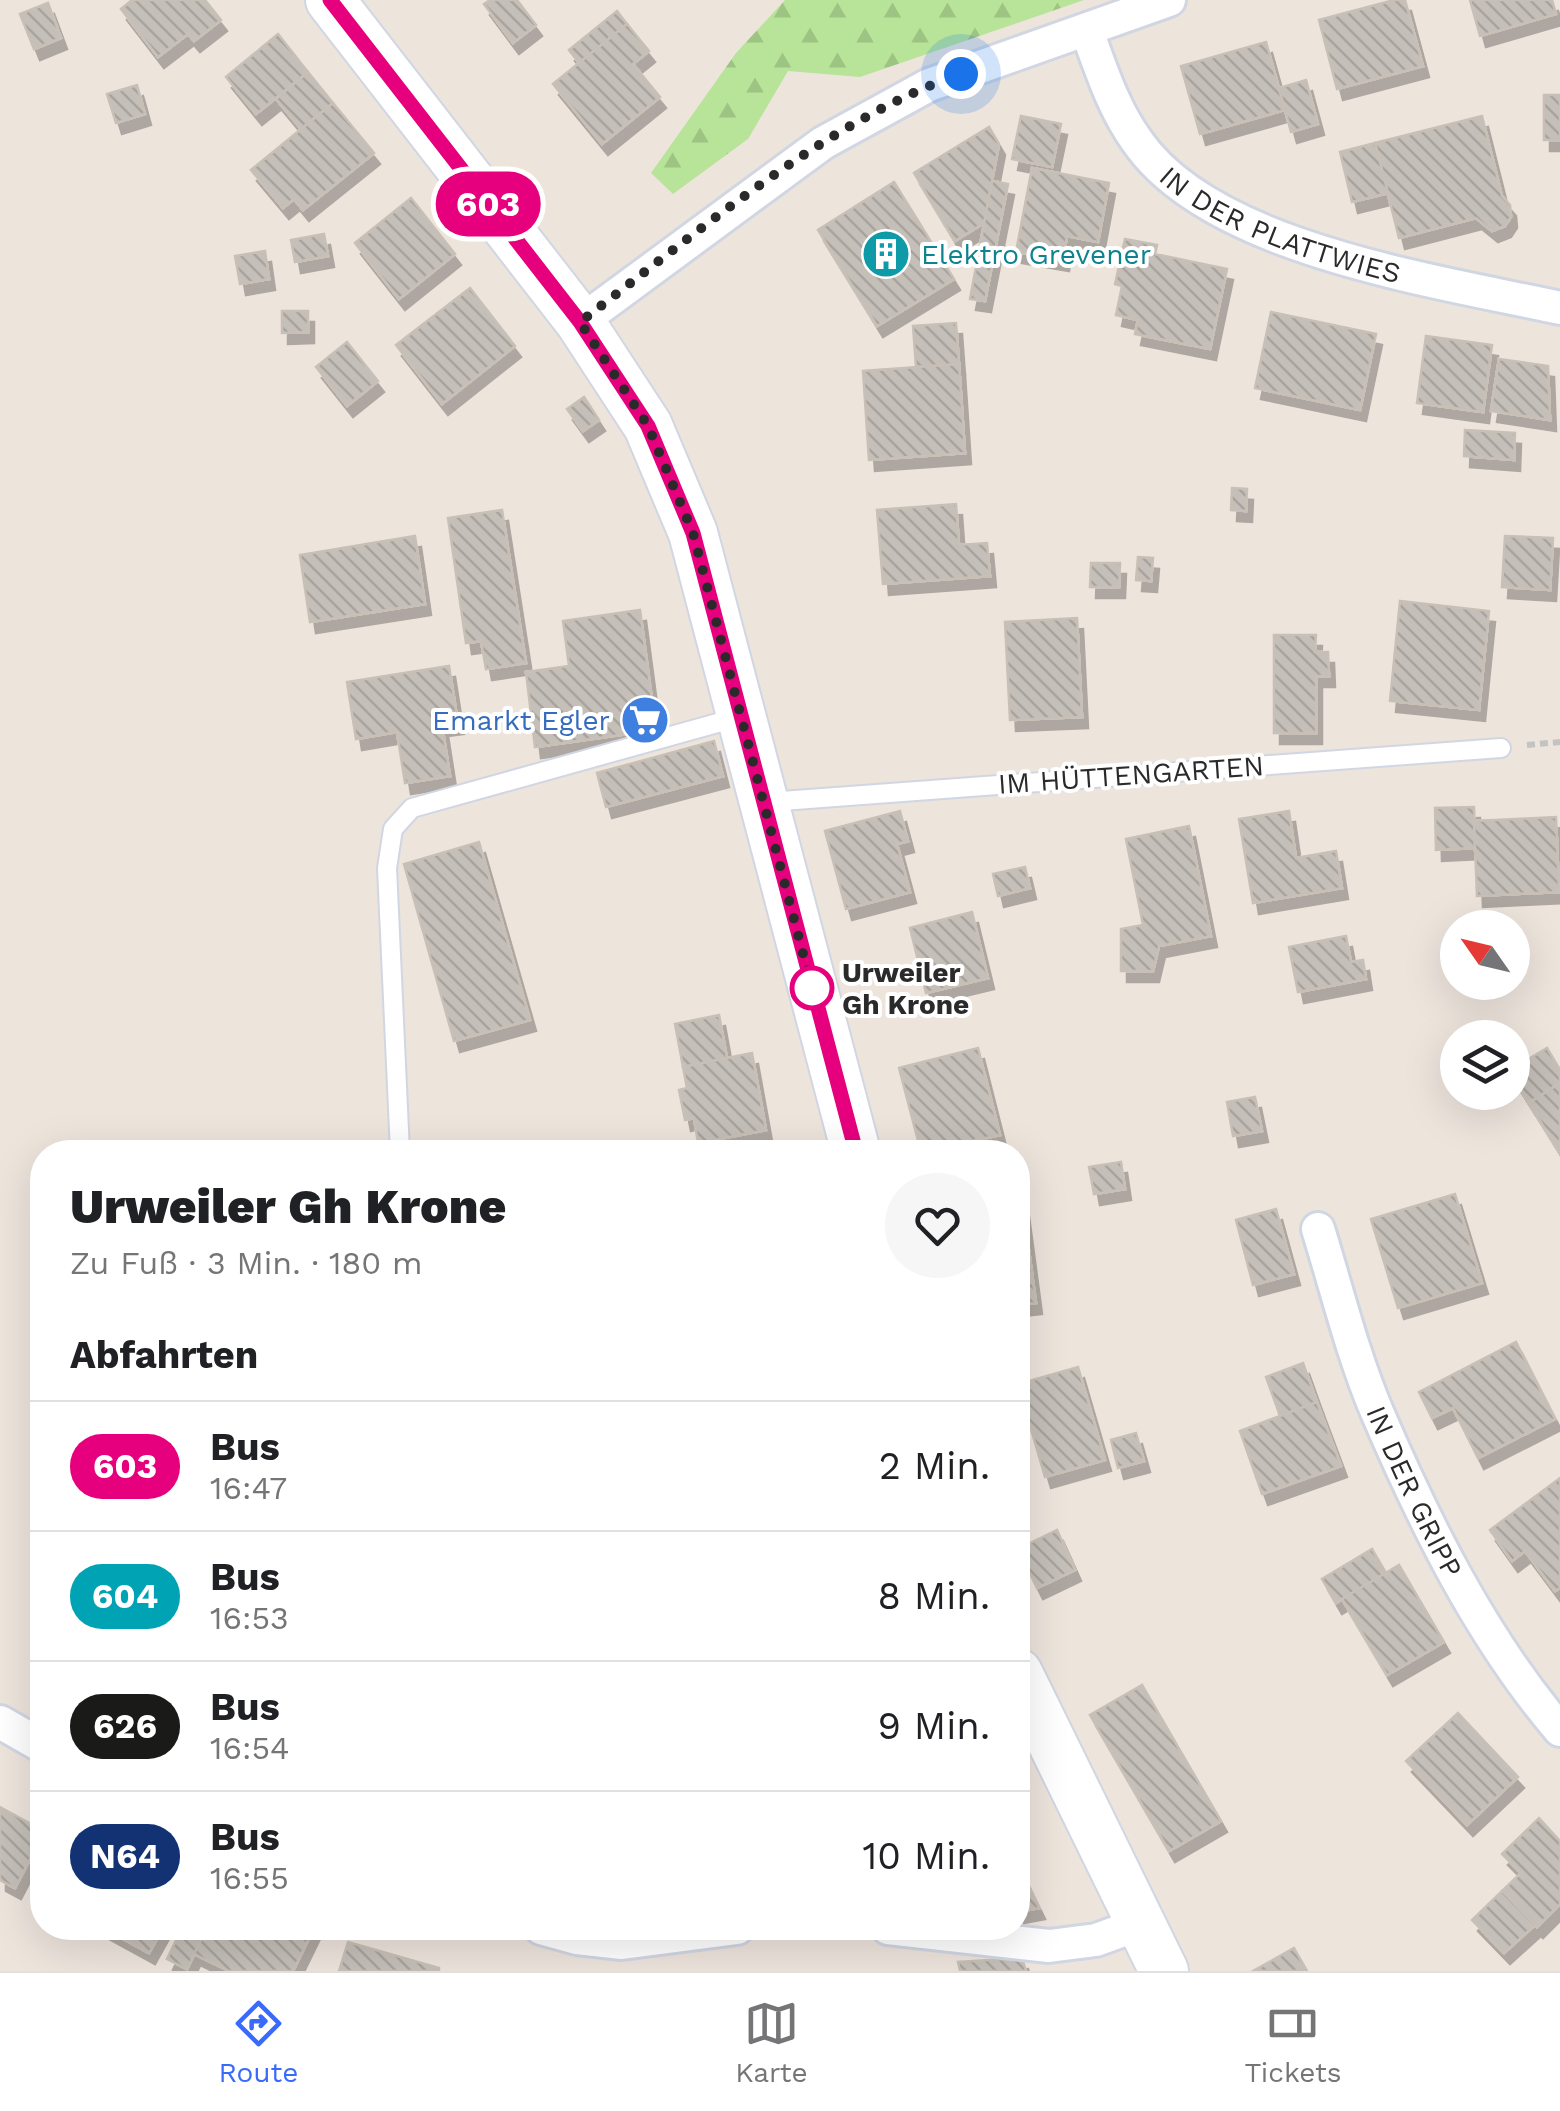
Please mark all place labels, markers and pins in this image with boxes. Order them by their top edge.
building icon: Elektro Grevener [860,228,912,280]
place label: Elektro Grevener [921,238,1151,271]
supermarket icon: Emarkt Egler [619,694,671,746]
place label: Emarkt Egler [432,704,610,737]
place label: Urweiler Gh Krone [842,956,969,1021]
marker: Urweiler Gh Krone [791,967,833,1009]

